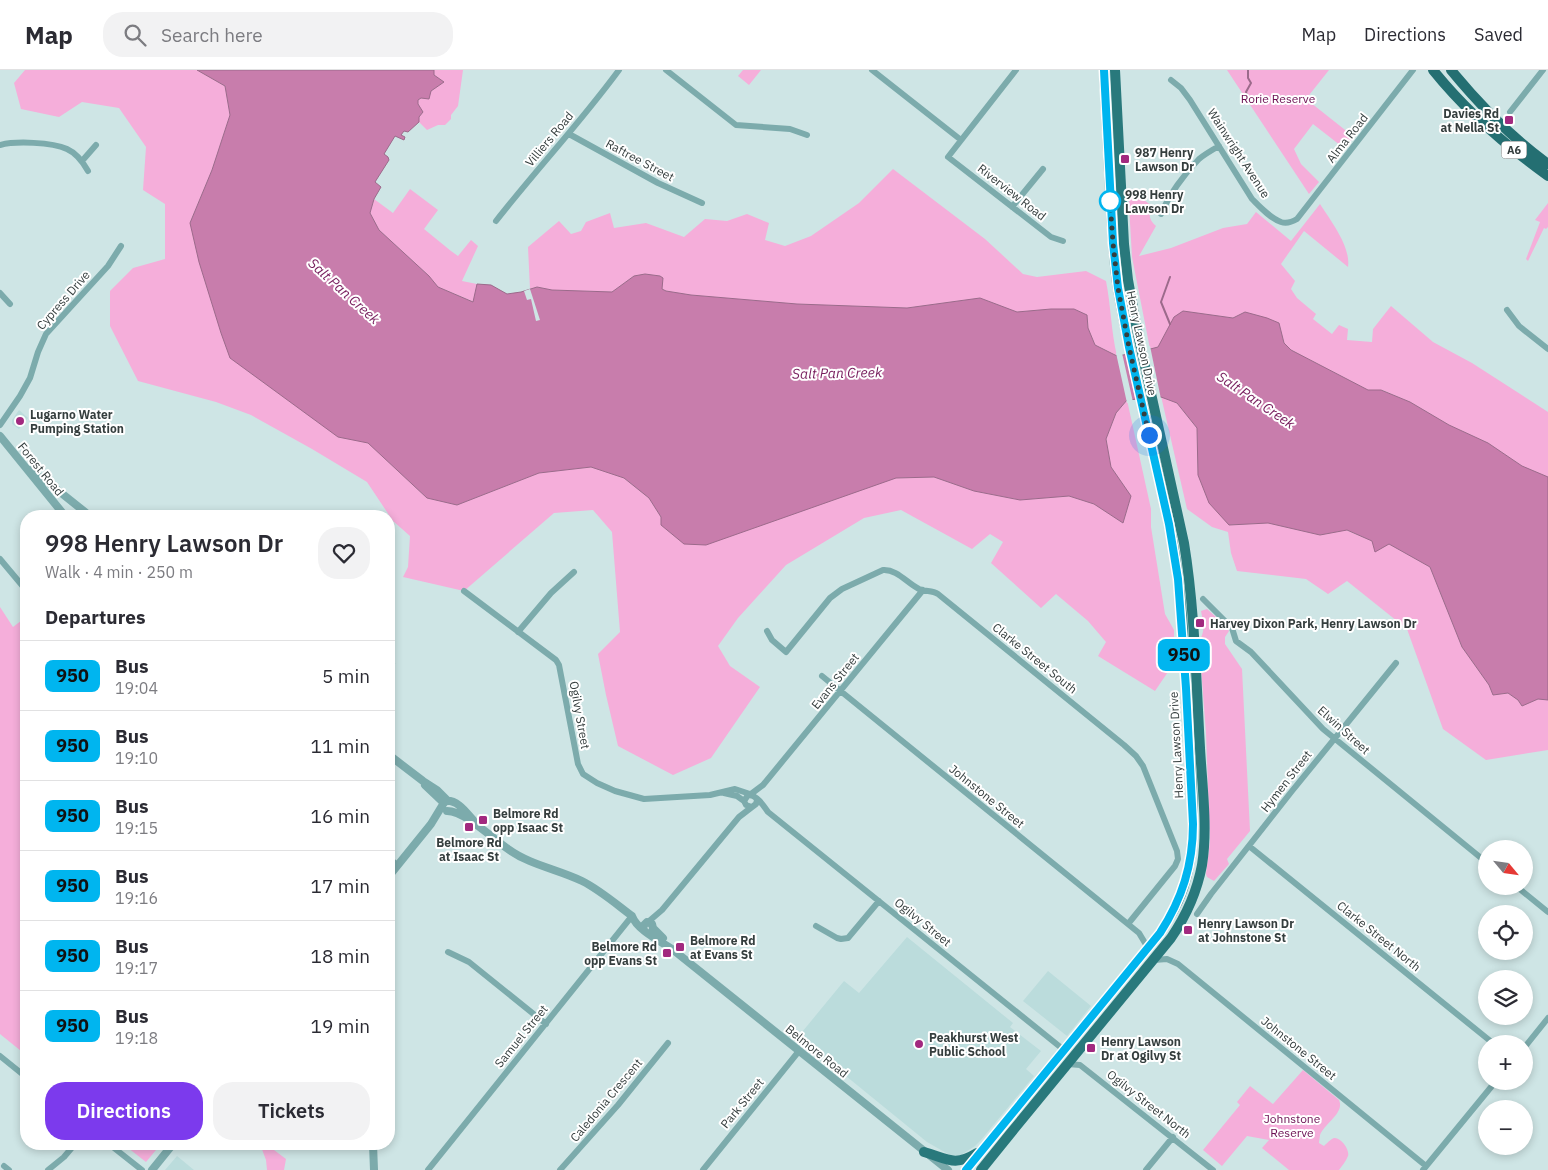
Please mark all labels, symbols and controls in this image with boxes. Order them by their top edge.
search box [103,12,453,57]
text: Map [25,19,73,51]
icon: search [121,21,149,49]
text: Search here [161,23,263,47]
text: Map [1301,23,1336,46]
text: Directions [1364,23,1446,46]
text: Saved [1474,23,1523,46]
park label: Rorie Reserve [1241,91,1316,106]
street label: Wainwright Avenue [1204,105,1274,201]
place label: Davies Rd at Nella St [1441,106,1499,135]
street label: Villiers Road [522,108,576,170]
street label: Alma Road [1323,110,1371,166]
marker: Davies Rd at Nella St [1503,114,1515,126]
street label: Raftree Street [603,136,677,184]
road number: A6 [1502,142,1526,158]
place label: 987 Henry Lawson Dr [1135,145,1194,174]
marker: 987 Henry Lawson Dr [1119,153,1131,165]
street label: Riverview Road [975,161,1049,223]
place label: 998 Henry Lawson Dr [1125,187,1184,216]
marker: 998 Henry Lawson Dr [1099,190,1121,212]
water label: Salt Pan Creek [304,254,384,328]
street label: Cypress Drive [33,267,93,333]
street label: Henry Lawson Drive [1124,289,1161,397]
water label: Salt Pan Creek [792,363,883,383]
water label: Salt Pan Creek [1214,367,1299,433]
place label: Lugarno Water Pumping Station [30,407,124,436]
marker: Lugarno Water Pumping Station [14,415,26,427]
your location [1137,423,1162,448]
street label: Forest Road [15,439,67,499]
text: 998 Henry Lawson Dr [45,527,283,559]
button: heart [318,527,370,579]
text: Walk · 4 min · 250 m [45,562,193,582]
text: Departures [45,605,145,629]
place label: Harvey Dixon Park, Henry Lawson Dr [1210,616,1417,631]
marker: Harvey Dixon Park, Henry Lawson Dr [1194,617,1206,629]
street label: Clarke Street South [990,619,1080,697]
line badge: 950 [1155,639,1213,671]
text: 950 [1168,643,1200,666]
street label: Evans Street [808,650,862,712]
text: Bus [115,654,149,678]
text: 950 [56,664,89,687]
text: 5 min [322,664,370,688]
text: 19:04 [115,678,158,698]
street label: Ogilvy Street [567,680,593,750]
street label: Henry Lawson Drive [1166,691,1186,799]
street label: Elwin Street [1315,703,1373,757]
text: Bus [115,724,149,748]
text: 950 [56,734,89,757]
text: 11 min [311,734,370,758]
street label: Hymen Street [1257,747,1315,815]
text: 19:10 [115,748,158,768]
street label: Johnstone Street [946,761,1028,831]
text: Bus [115,794,149,818]
text: 950 [56,804,89,827]
text: 16 min [311,804,370,828]
place label: Belmore Rd opp Isaac St [493,806,563,835]
marker: Belmore Rd opp Isaac St [477,814,489,826]
text: 19:15 [115,818,158,838]
marker: Belmore Rd at Isaac St [463,821,475,833]
place label: Belmore Rd at Isaac St [436,835,502,864]
north arrow [1478,840,1532,895]
map controls [1478,840,1533,1155]
text: Bus [115,864,149,888]
text: 950 [56,874,89,897]
text: 17 min [311,874,370,898]
text: 19:16 [115,888,158,908]
street label: Ogilvy Street [892,895,954,949]
street label: Clarke Street North [1334,898,1424,974]
button: locate [1478,905,1533,960]
place label: Henry Lawson Dr at Johnstone St [1198,916,1294,945]
marker: Henry Lawson Dr at Johnstone St [1182,924,1194,936]
place label: Belmore Rd at Evans St [690,933,755,962]
text: Bus [115,934,149,958]
place label: Belmore Rd opp Evans St [584,939,657,968]
marker: Belmore Rd at Evans St [674,941,686,953]
text: 950 [56,944,89,967]
text: 18 min [311,944,370,968]
marker: Belmore Rd opp Evans St [661,947,673,959]
text: 19:17 [115,958,158,978]
button: layers [1478,970,1533,1025]
street label: Samuel Street [491,1002,551,1070]
text: Bus [115,1004,149,1028]
street label: Johnstone Street [1258,1013,1340,1083]
text: 950 [56,1014,89,1037]
text: 19 min [311,1014,370,1038]
street label: Belmore Road [783,1021,851,1081]
text: 19:18 [115,1028,158,1048]
place label: Peakhurst West Public School [929,1030,1019,1059]
place label: Henry Lawson Dr at Ogilvy St [1101,1034,1182,1063]
button: + [1478,1035,1533,1090]
marker: Peakhurst West Public School [913,1038,925,1050]
marker: Henry Lawson Dr at Ogilvy St [1085,1042,1097,1054]
street label: Caledonia Crescent [567,1055,645,1145]
street label: Ogilvy Street North [1104,1067,1194,1141]
street label: Park Street [717,1075,767,1131]
button: Directions [45,1082,203,1140]
button: Tickets [213,1082,370,1140]
button: − [1478,1100,1533,1155]
park label: Johnstone Reserve [1264,1111,1321,1140]

